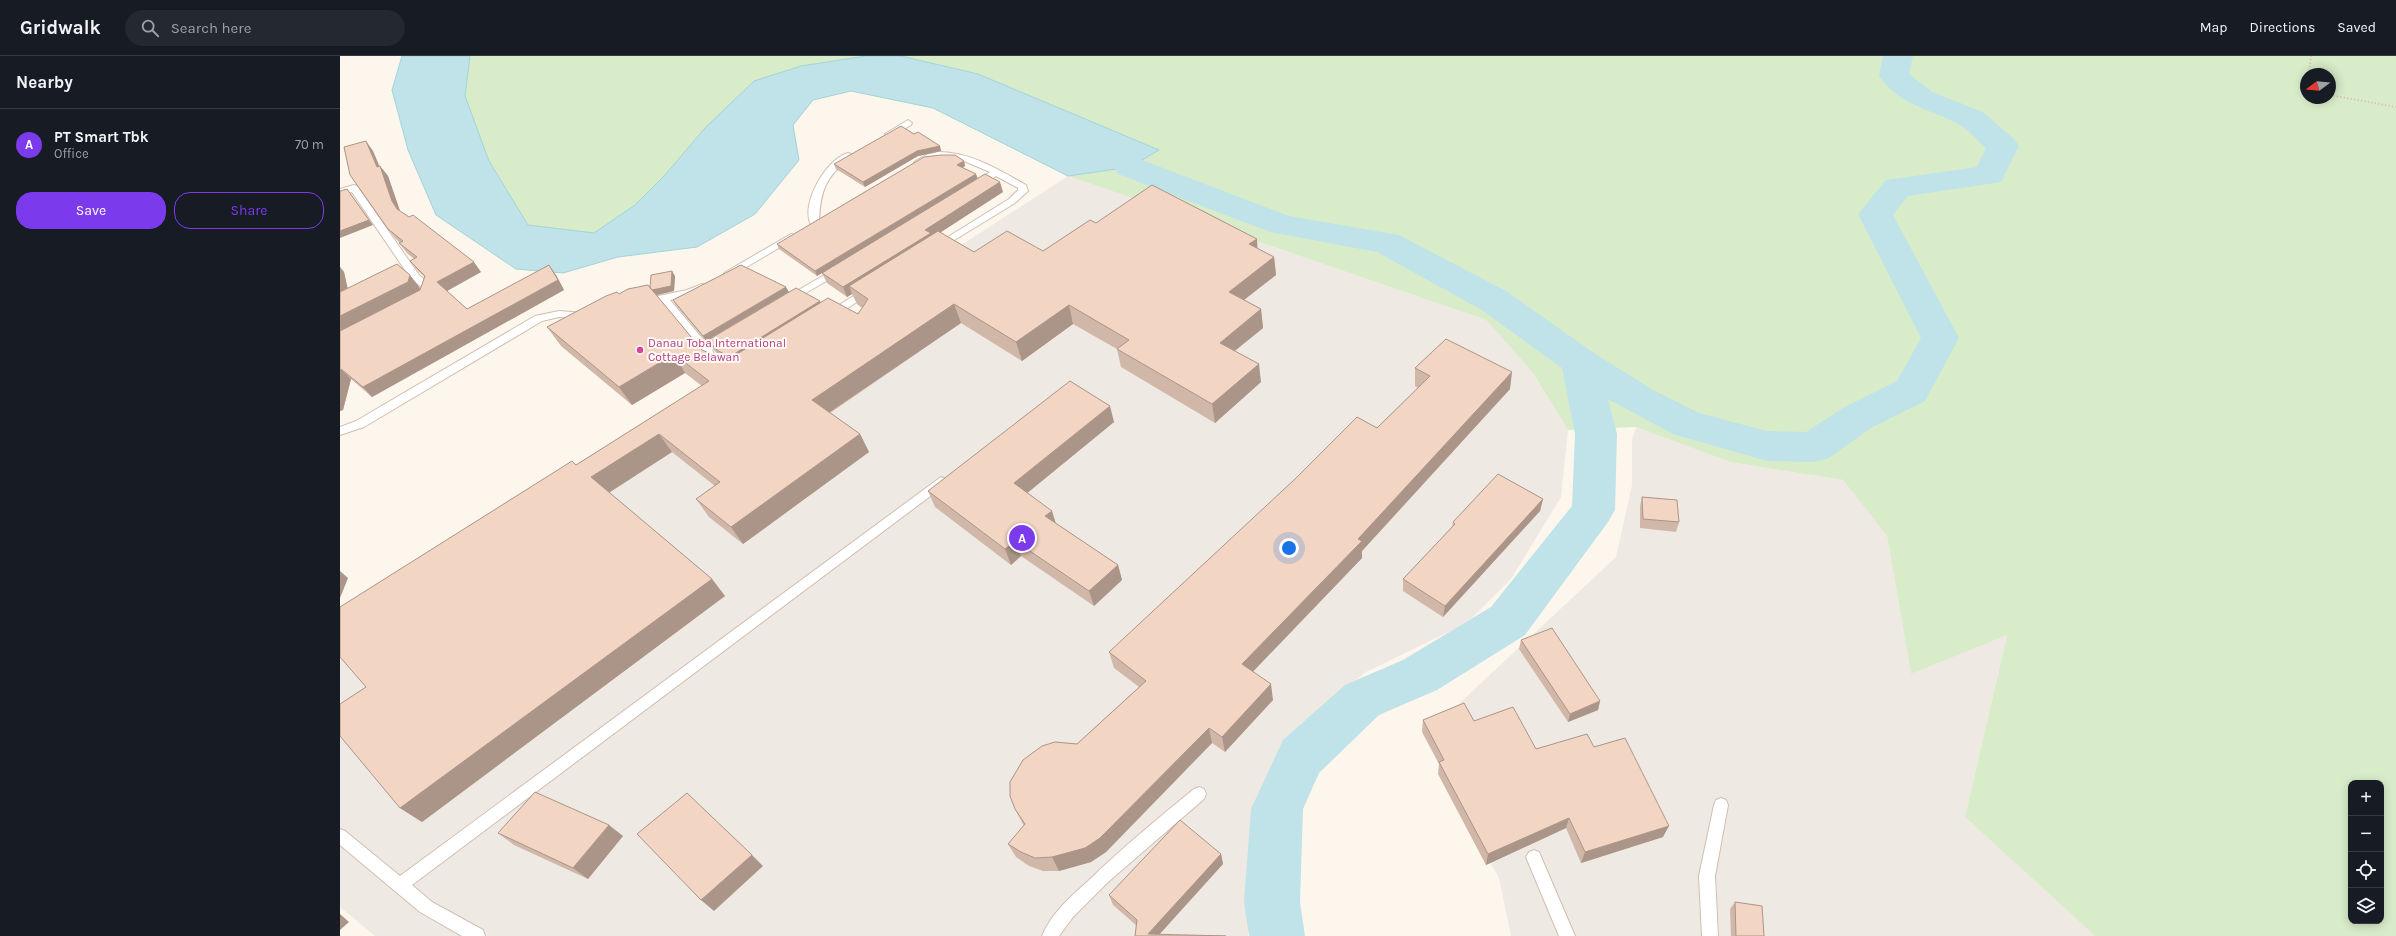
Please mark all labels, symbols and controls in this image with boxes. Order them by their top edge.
search box [125,10,405,46]
text: Gridwalk [20,17,101,39]
icon: search [139,17,161,39]
text: Search here [171,19,251,37]
text: Map [2200,19,2228,36]
text: Directions [2250,19,2315,36]
text: Saved [2337,19,2376,36]
north arrow [2300,68,2336,104]
text: Nearby [16,72,73,92]
text: PT Smart Tbk [54,128,149,146]
text: A [25,137,33,152]
text: 70 m [295,137,324,152]
text: Office [54,146,89,161]
button: Save [16,192,166,229]
button: Share [174,192,324,229]
place label: Danau Toba International Cottage Belawan [648,336,786,364]
marker: Danau Toba International Cottage Belawan [635,345,645,355]
pin: A [1009,523,1035,553]
your location [1279,538,1299,558]
map controls [2348,780,2384,924]
button: + [2348,780,2384,816]
button: − [2348,816,2384,852]
button: locate [2348,852,2384,888]
button: layers [2348,888,2384,924]

